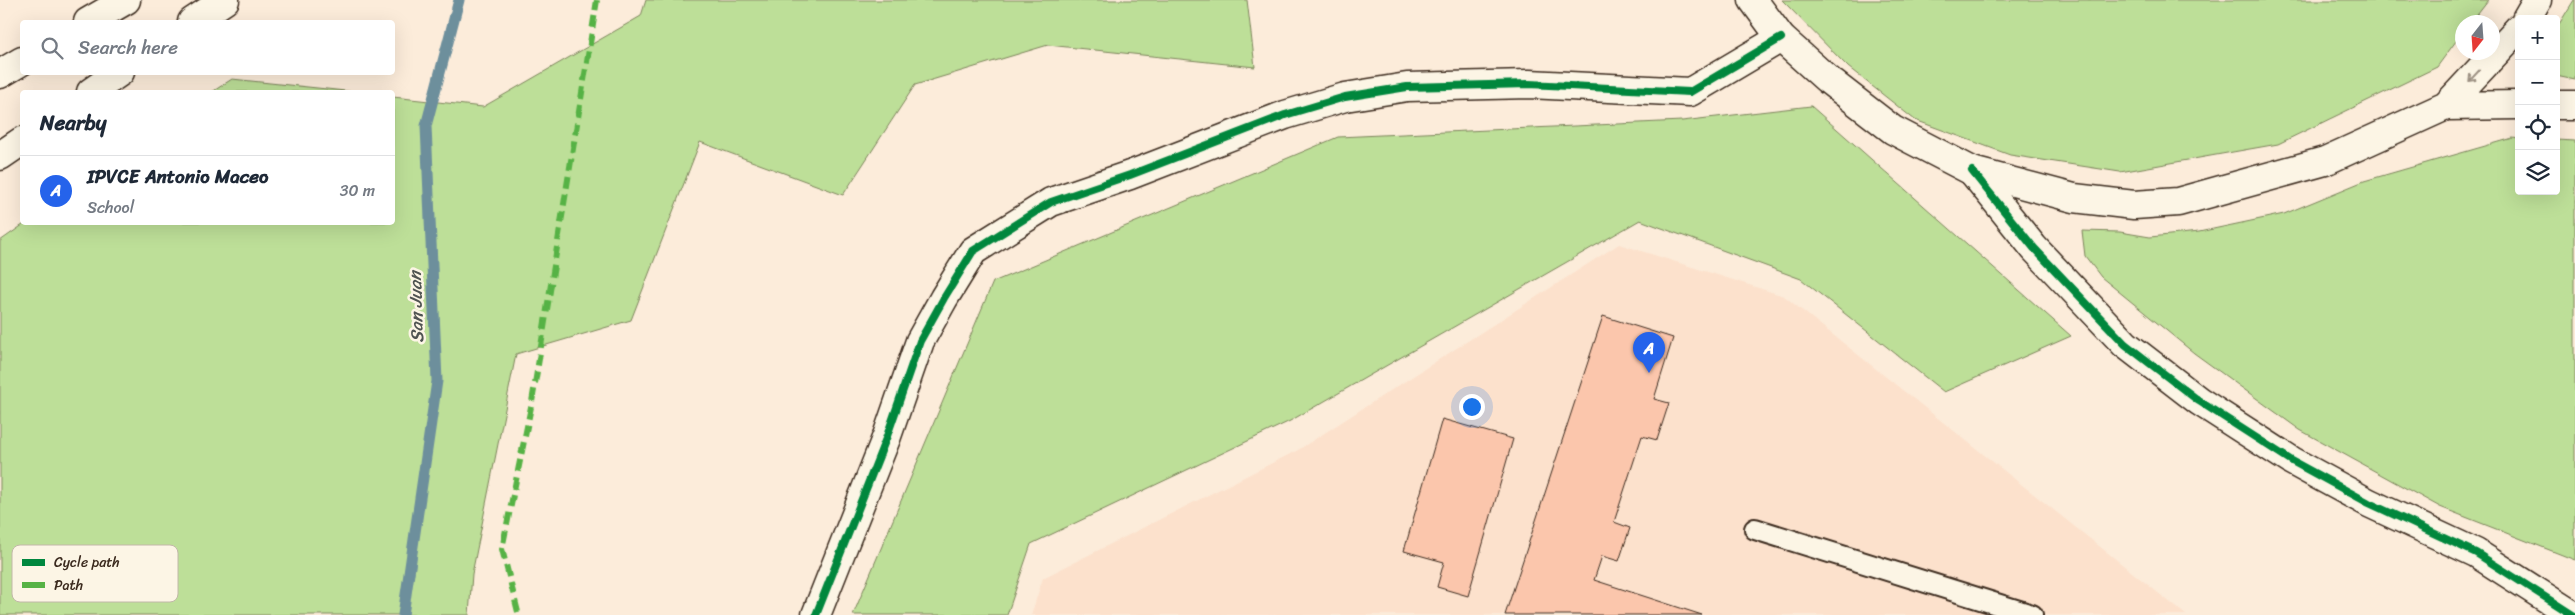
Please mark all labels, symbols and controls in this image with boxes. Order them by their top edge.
north arrow [2455,15,2500,60]
map controls [2515,15,2560,195]
button: + [2515,15,2560,60]
search box [20,20,395,75]
text: Search here [78,31,178,64]
icon: search [38,34,66,62]
button: − [2515,60,2560,105]
one-way arrow [2468,70,2480,82]
text: Nearby [40,104,106,142]
button: locate [2515,105,2560,150]
button: layers [2515,150,2560,195]
text: IPVCE Antonio Maceo [87,160,268,193]
text: A [51,176,61,205]
text: 30 m [340,176,375,205]
text: School [87,193,134,222]
water label: San Juan [399,268,433,343]
pin: A [1633,332,1665,373]
your location [1459,394,1485,420]
legend [12,545,178,602]
text: Cycle path [54,550,120,575]
text: Path [54,573,83,598]

